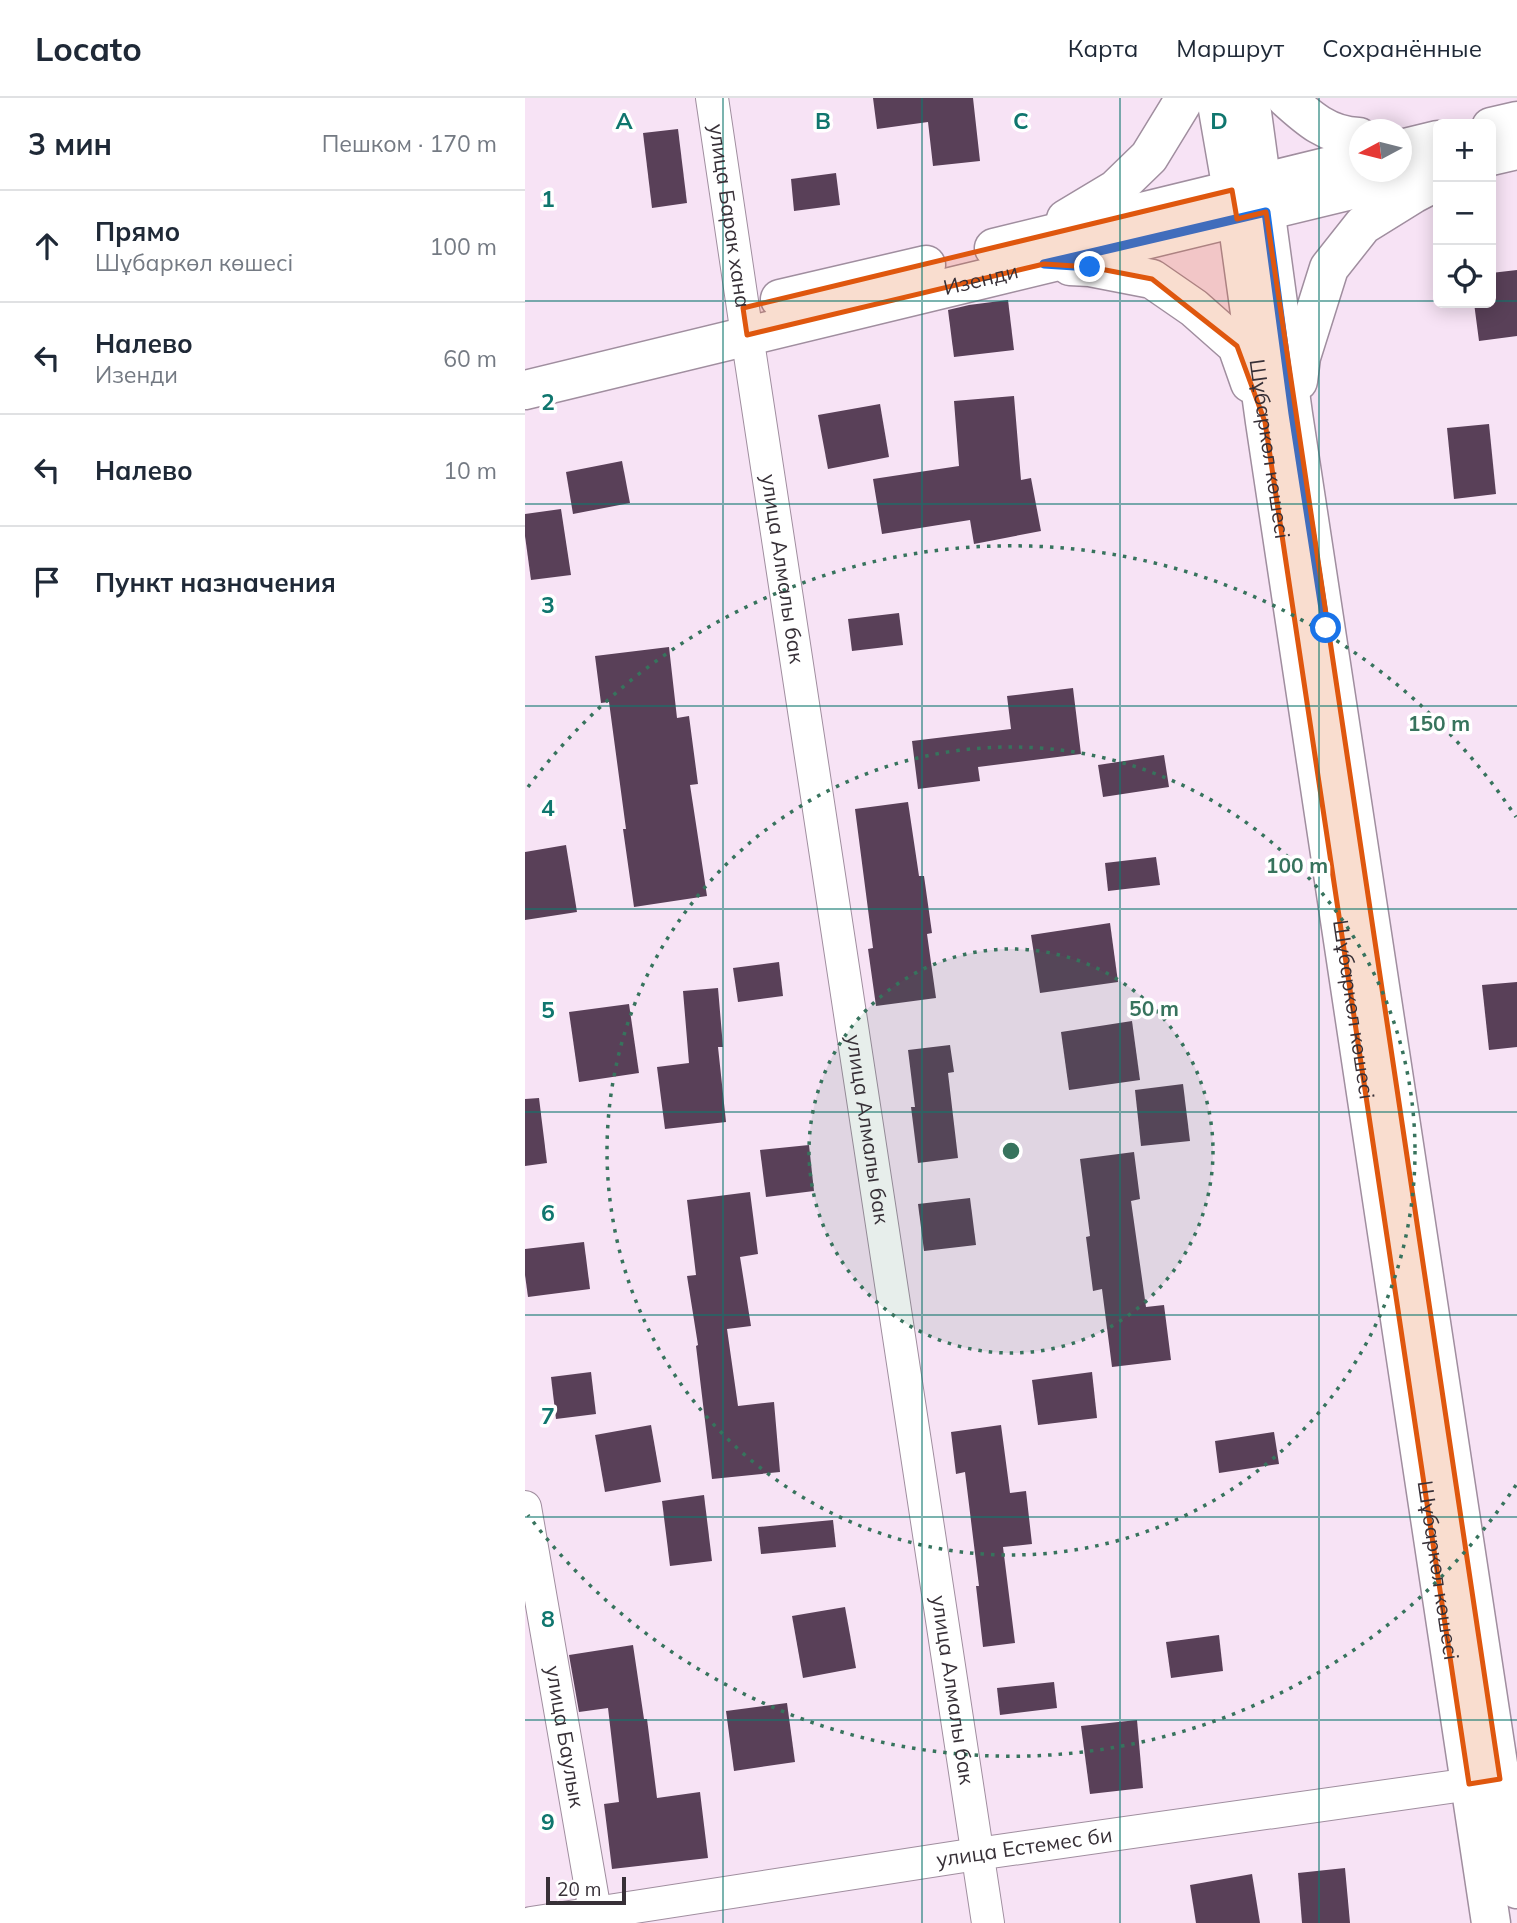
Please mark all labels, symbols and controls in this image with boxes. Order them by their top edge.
text: Locato [35,28,142,69]
text: Карта [1068,33,1138,63]
text: Маршрут [1176,33,1284,63]
text: Сохранённые [1322,33,1482,63]
text: A [615,106,633,135]
text: B [815,106,831,135]
text: C [1013,106,1029,135]
text: D [1210,106,1228,135]
north arrow [1349,119,1412,182]
map controls [1433,119,1496,308]
button: + [1433,119,1496,182]
street label: улица Барак хана [704,122,757,309]
text: 3 мин [28,125,112,163]
text: Пешком · 170 m [322,129,497,158]
button: − [1433,182,1496,245]
text: 1 [541,184,555,213]
text: Прямо [95,215,180,248]
icon: ahead [28,227,66,265]
text: 100 m [429,232,497,261]
button: locate [1433,245,1496,308]
text: Шұбаркөл көшесі [95,248,293,277]
route end [1074,251,1105,282]
street label: Изенди [941,257,1021,300]
text: Налево [95,327,193,360]
icon: left [28,339,66,377]
text: 60 m [443,344,497,373]
street label: Шұбаркөл көшесі [1244,357,1296,540]
text: Изенди [95,360,178,389]
text: 2 [541,387,555,416]
icon: left [28,451,66,489]
text: Налево [95,454,193,487]
text: 10 m [443,456,497,485]
street label: улица Алмалы бак [756,472,811,666]
icon: arrive [28,563,66,601]
text: Пункт назначения [95,566,336,599]
text: 3 [541,590,555,619]
route start [1310,612,1341,643]
text: 150 m [1408,710,1470,736]
text: 4 [541,793,555,822]
text: 100 m [1266,852,1328,878]
street label: Шұбаркөл көшесі [1328,918,1381,1101]
text: 5 [541,995,555,1024]
text: 50 m [1129,995,1179,1021]
street label: улица Алмалы бак [841,1033,896,1226]
centre of rings [999,1139,1023,1163]
text: 6 [541,1198,555,1227]
text: 7 [541,1401,555,1430]
street label: Шұбаркөл көшесі [1413,1479,1465,1662]
street label: улица Алмалы бак [926,1593,981,1787]
text: 8 [541,1604,555,1633]
street label: улица Баулык [541,1663,591,1810]
text: 9 [541,1807,555,1836]
street label: улица Естемес би [934,1821,1114,1872]
scale bar [546,1874,627,1906]
text: 20 m [557,1877,601,1901]

